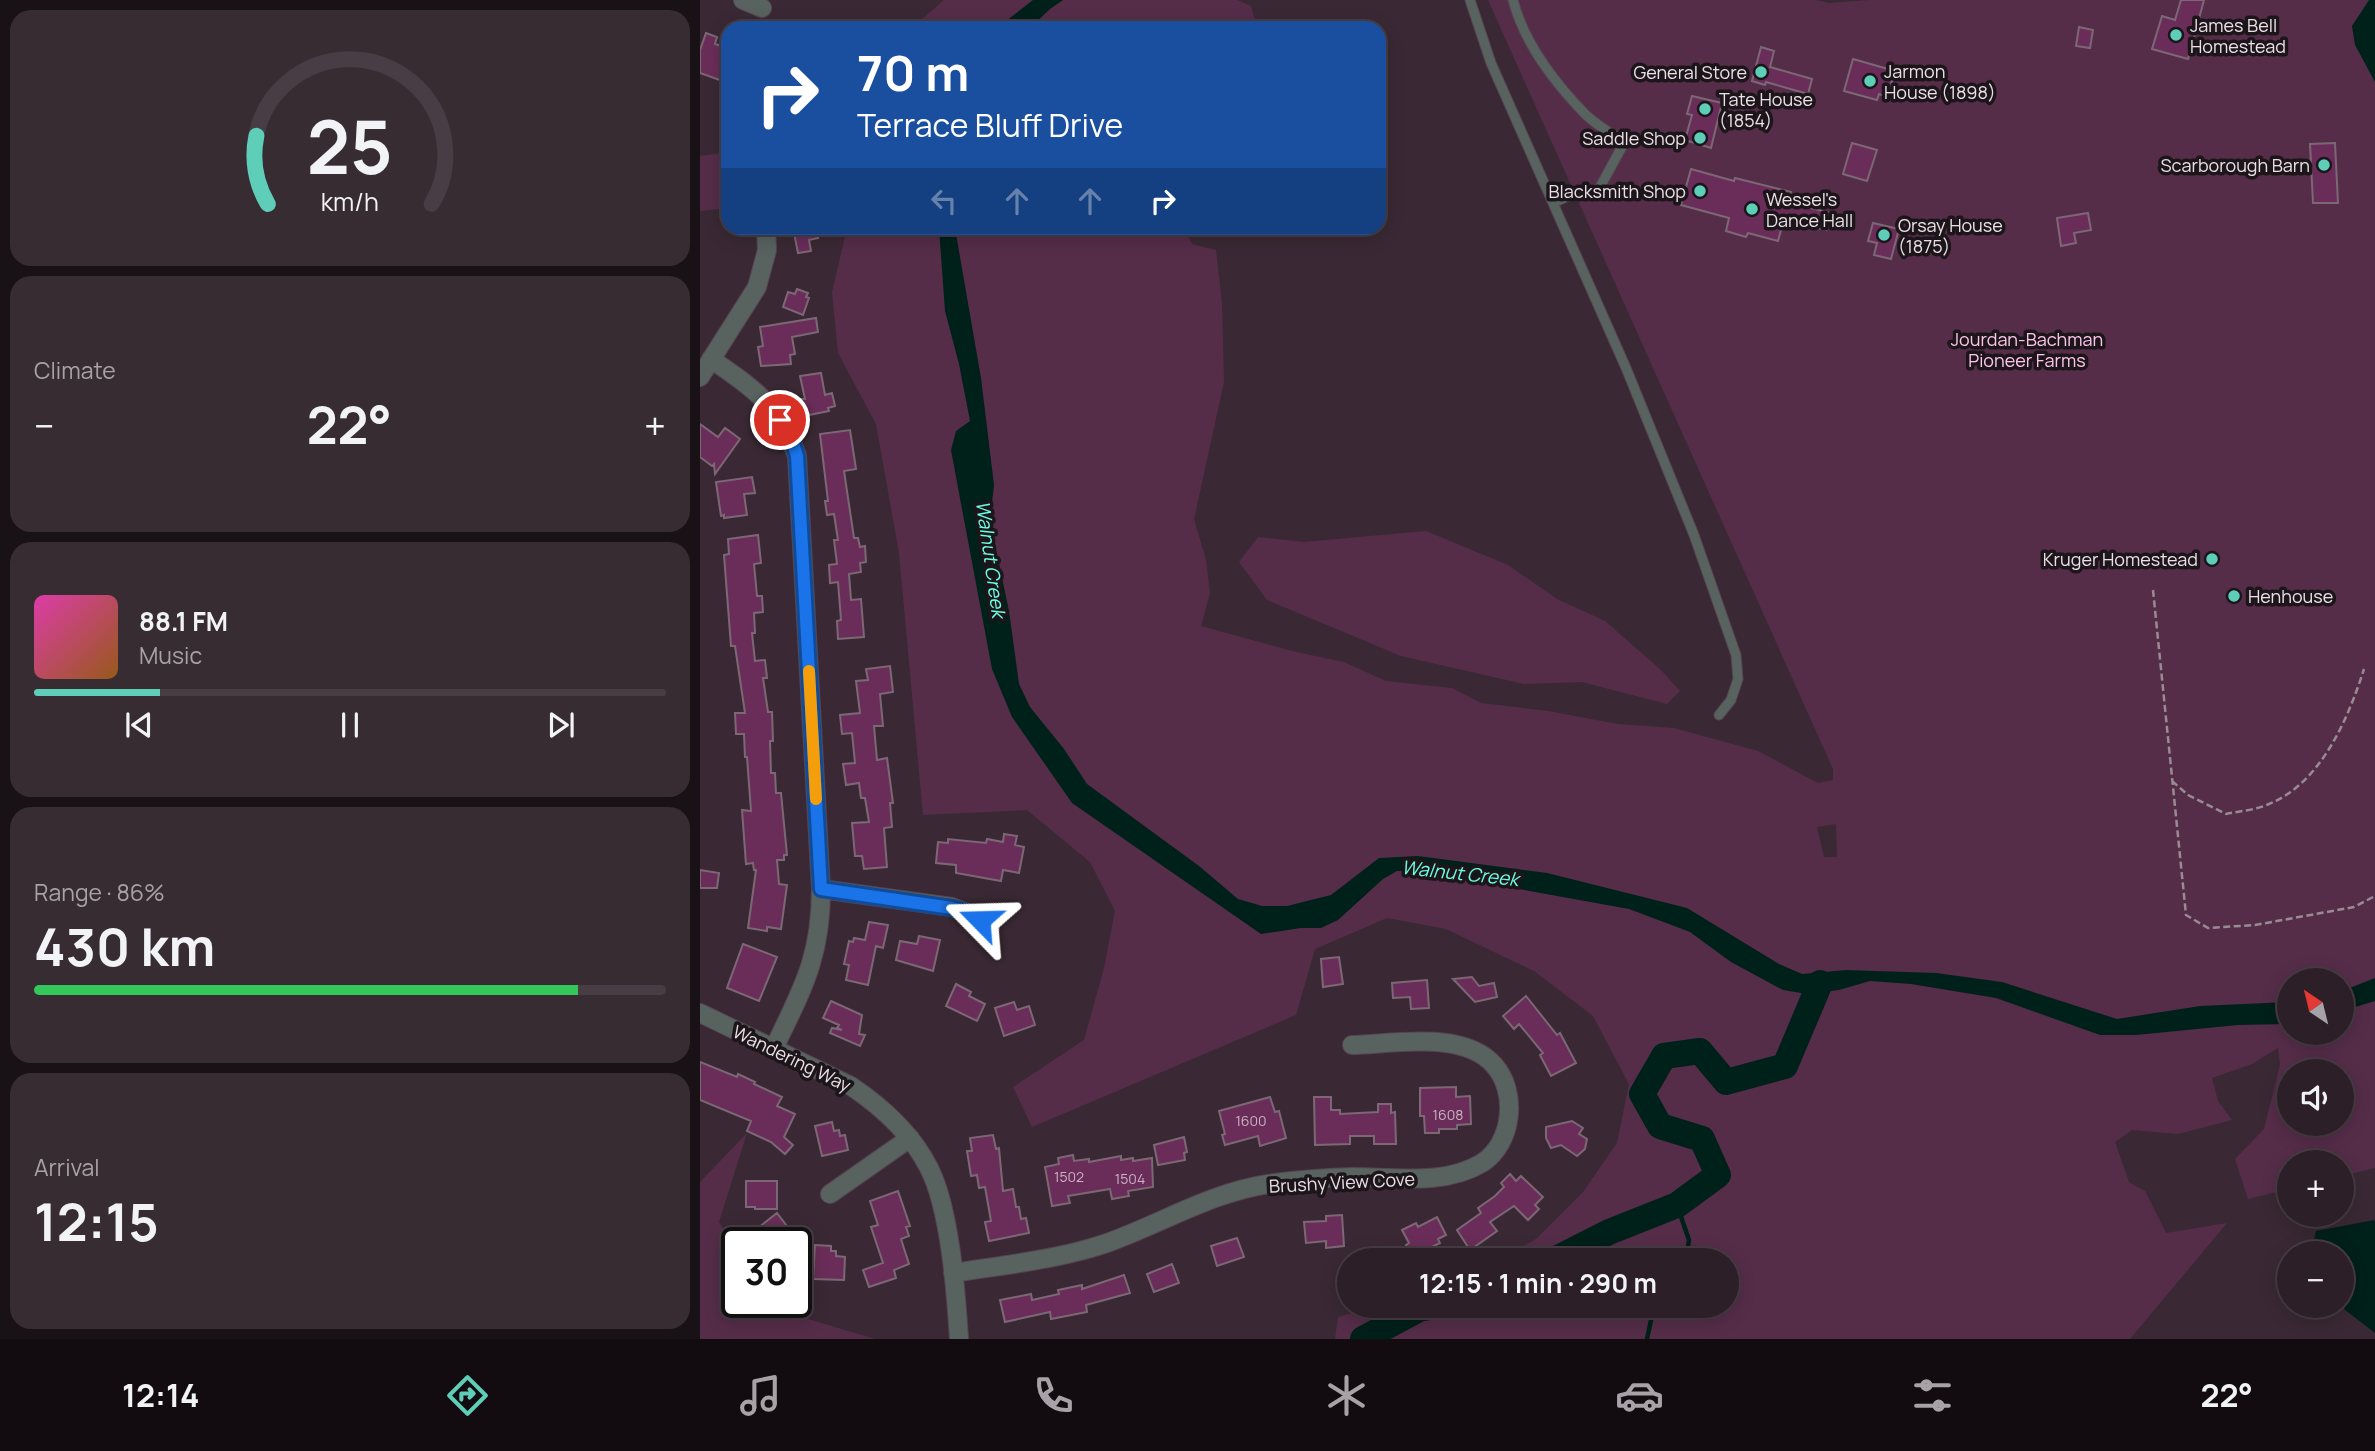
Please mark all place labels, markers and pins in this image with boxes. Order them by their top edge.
place label: James Bell Homestead [2190,13,2286,58]
marker: James Bell Homestead [2168,27,2184,43]
place label: Jarmon House (1898) [1884,59,1996,104]
place label: General Store [1634,60,1747,84]
marker: General Store [1753,64,1769,80]
marker: Jarmon House (1898) [1862,73,1878,89]
place label: Tate House (1854) [1719,87,1813,132]
marker: Tate House (1854) [1697,101,1713,117]
place label: Saddle Shop [1582,126,1686,150]
marker: Saddle Shop [1692,130,1708,146]
place label: Scarborough Barn [2160,153,2310,177]
marker: Scarborough Barn [2316,157,2332,173]
place label: Blacksmith Shop [1549,179,1686,203]
marker: Blacksmith Shop [1692,183,1708,199]
place label: Wessel's Dance Hall [1766,187,1853,232]
marker: Wessel's Dance Hall [1744,201,1760,217]
place label: Orsay House (1875) [1898,213,2003,258]
marker: Orsay House (1875) [1876,227,1892,243]
pin [750,390,810,450]
place label: Kruger Homestead [2043,547,2198,571]
marker: Kruger Homestead [2204,551,2220,567]
place label: Henhouse [2248,584,2333,608]
marker: Henhouse [2226,588,2242,604]

